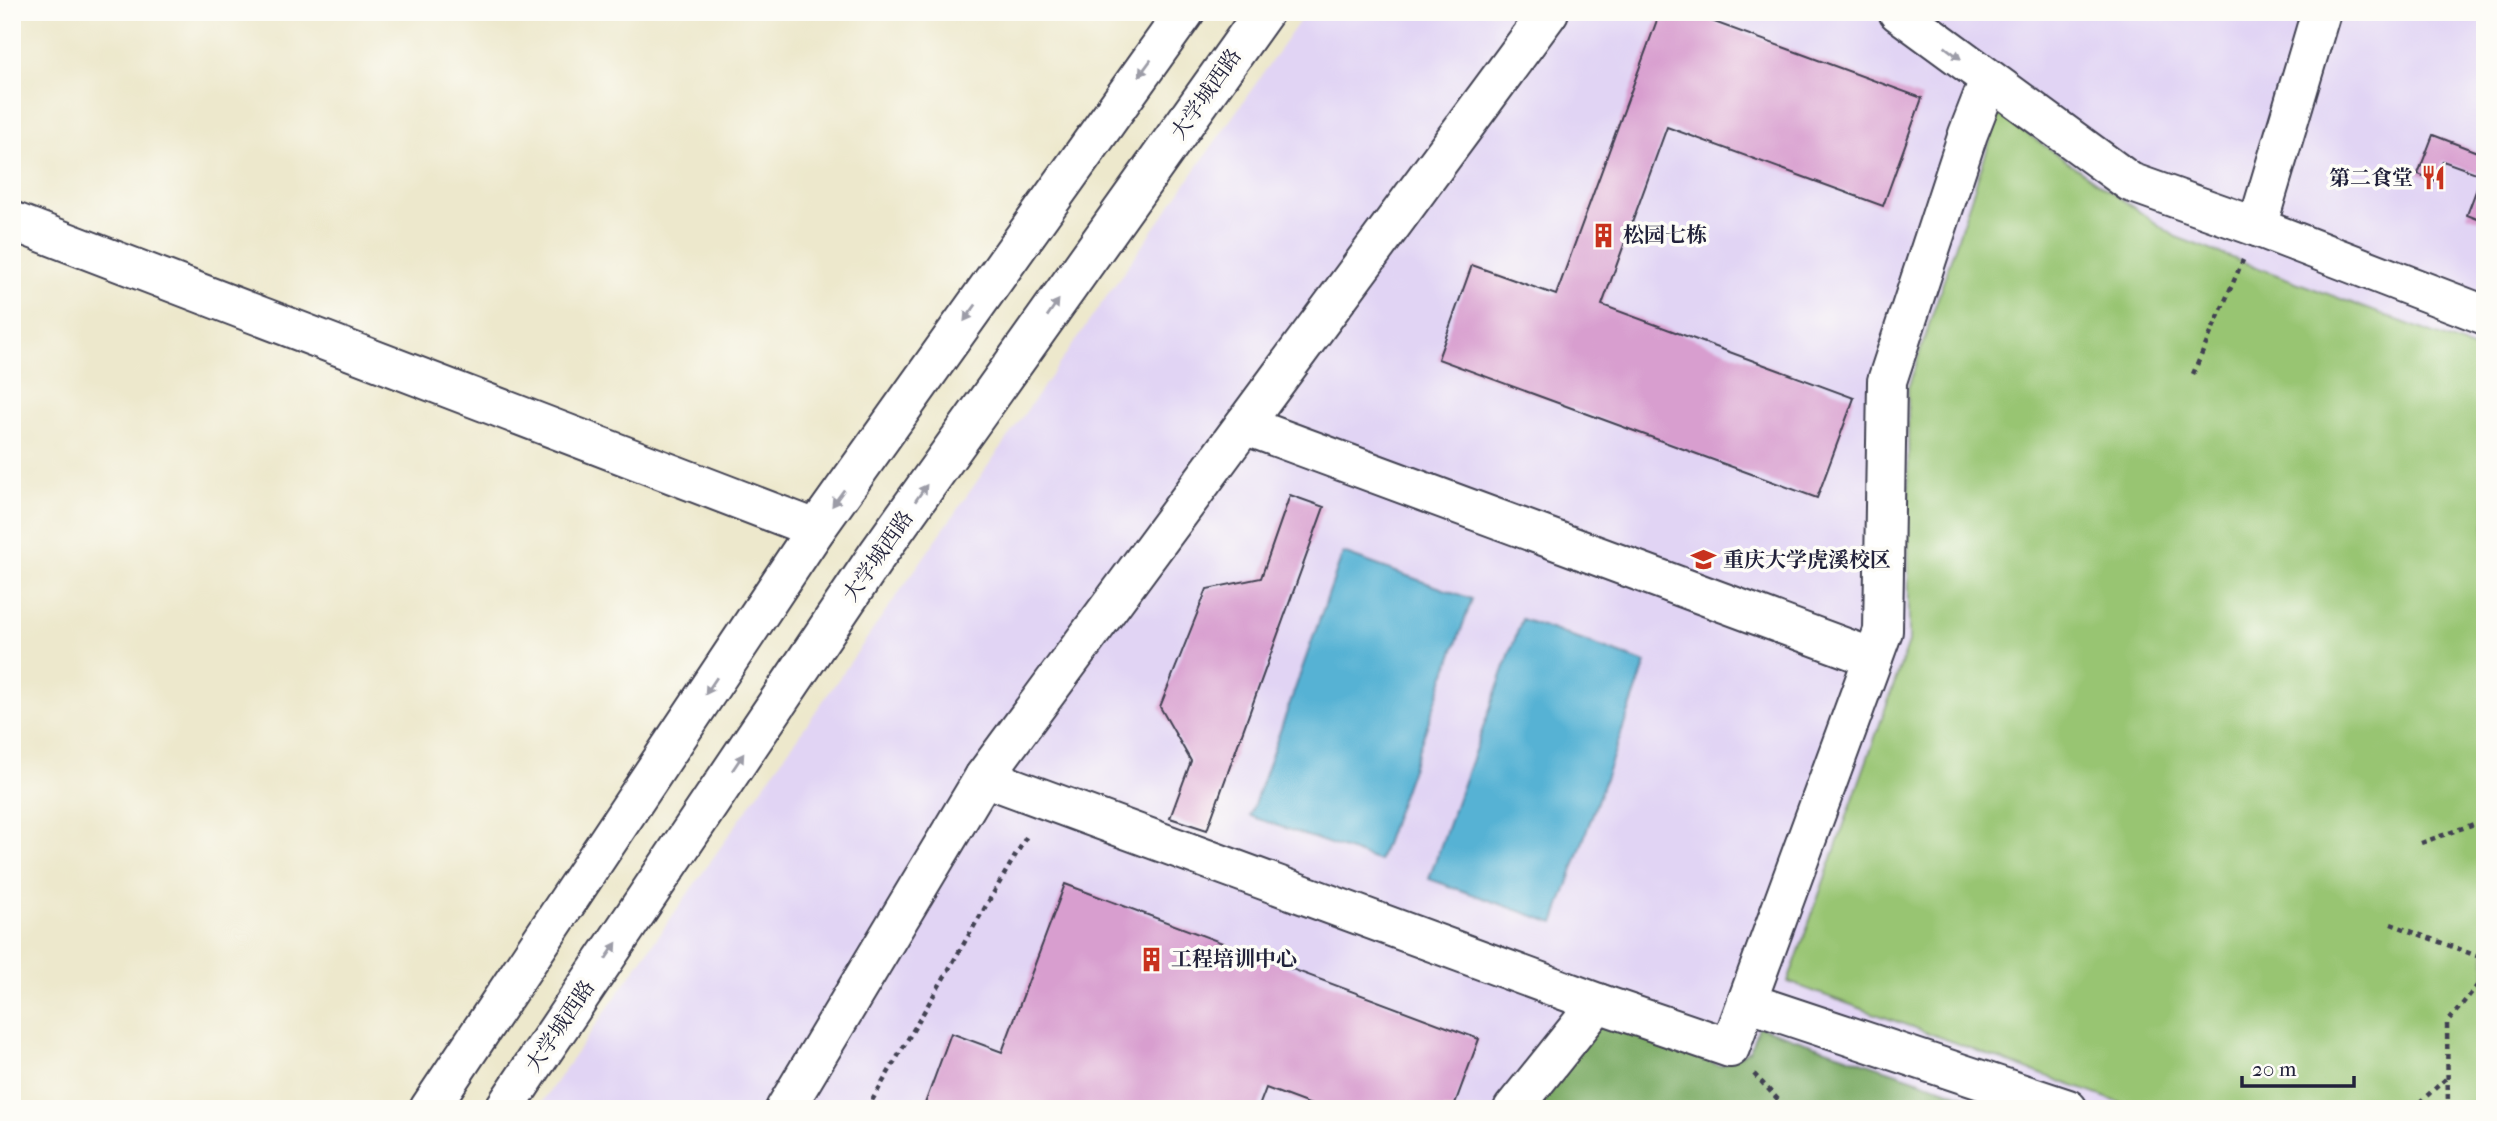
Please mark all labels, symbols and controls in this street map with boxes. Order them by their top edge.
street label: 大学城西路 [1166,44,1246,144]
one-way arrow [1944,46,1962,60]
one-way arrow [1138,59,1152,77]
restaurant icon: 第二食堂 [2419,164,2447,192]
place label: 第二食堂 [2329,166,2413,190]
building icon: 松园七栋 [1589,221,1617,249]
place label: 松园七栋 [1623,223,1707,247]
one-way arrow [1046,299,1060,317]
one-way arrow [963,304,977,322]
one-way arrow [914,484,928,502]
one-way arrow [831,489,845,507]
street label: 大学城西路 [838,506,918,606]
school or university icon: 重庆大学虎溪校区 [1689,546,1717,574]
place label: 重庆大学虎溪校区 [1723,548,1891,572]
one-way arrow [705,677,718,696]
one-way arrow [731,753,745,771]
one-way arrow [604,941,617,960]
building icon: 工程培训中心 [1137,945,1165,973]
place label: 工程培训中心 [1171,947,1297,971]
street label: 大学城西路 [521,976,599,1076]
scale bar [2242,1044,2354,1088]
text: 20 m [2252,1057,2297,1081]

